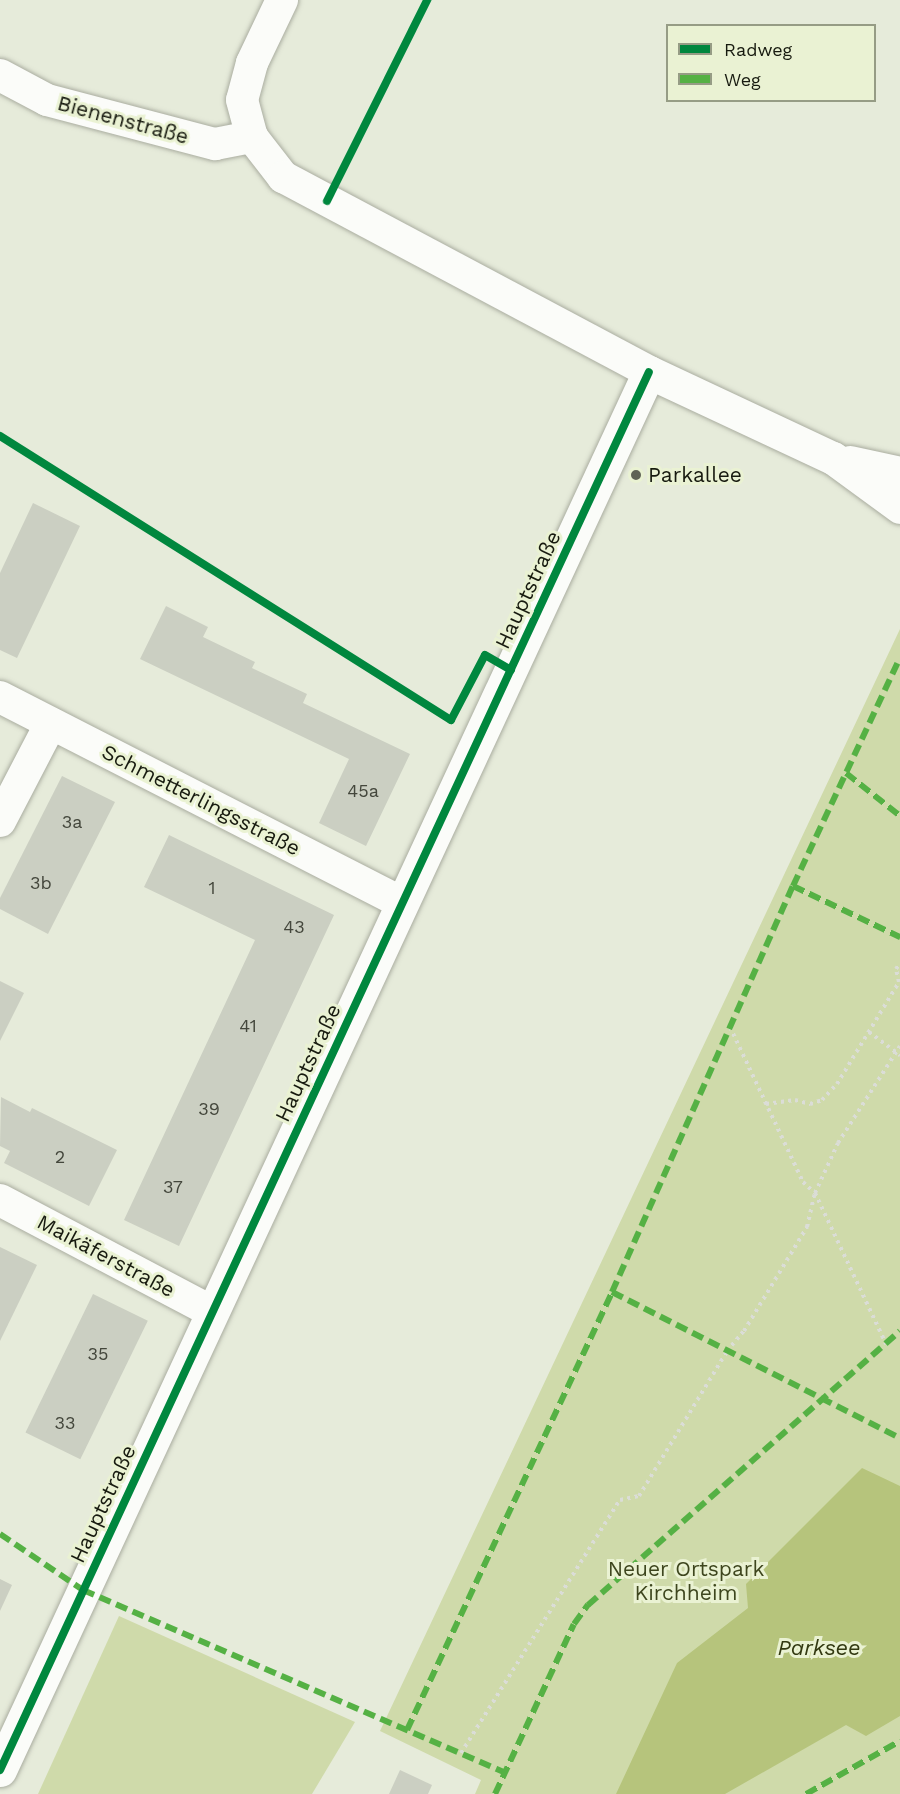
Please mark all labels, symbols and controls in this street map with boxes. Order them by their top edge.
legend [666,24,876,102]
text: Radweg [724,39,792,60]
text: Weg [724,69,761,90]
street label: Bienenstraße [55,90,191,150]
place label: Parkallee [648,462,742,488]
marker: Parkallee [629,468,643,482]
street label: Hauptstraße [490,527,566,653]
street label: Schmetterlingsstraße [98,739,304,861]
house number: 45a [347,780,379,802]
house number: 3a [62,811,82,833]
house number: 3b [30,872,52,894]
house number: 1 [208,877,216,899]
house number: 43 [283,916,305,938]
street label: Hauptstraße [270,1000,346,1126]
house number: 41 [239,1015,257,1037]
house number: 39 [198,1098,220,1120]
house number: 2 [55,1146,65,1168]
house number: 37 [163,1176,183,1198]
street label: Maikäferstraße [33,1209,179,1303]
house number: 35 [88,1343,108,1365]
house number: 33 [55,1412,75,1434]
street label: Hauptstraße [65,1441,141,1567]
park label: Neuer Ortspark Kirchheim [607,1556,765,1606]
water label: Parksee [777,1635,861,1661]

